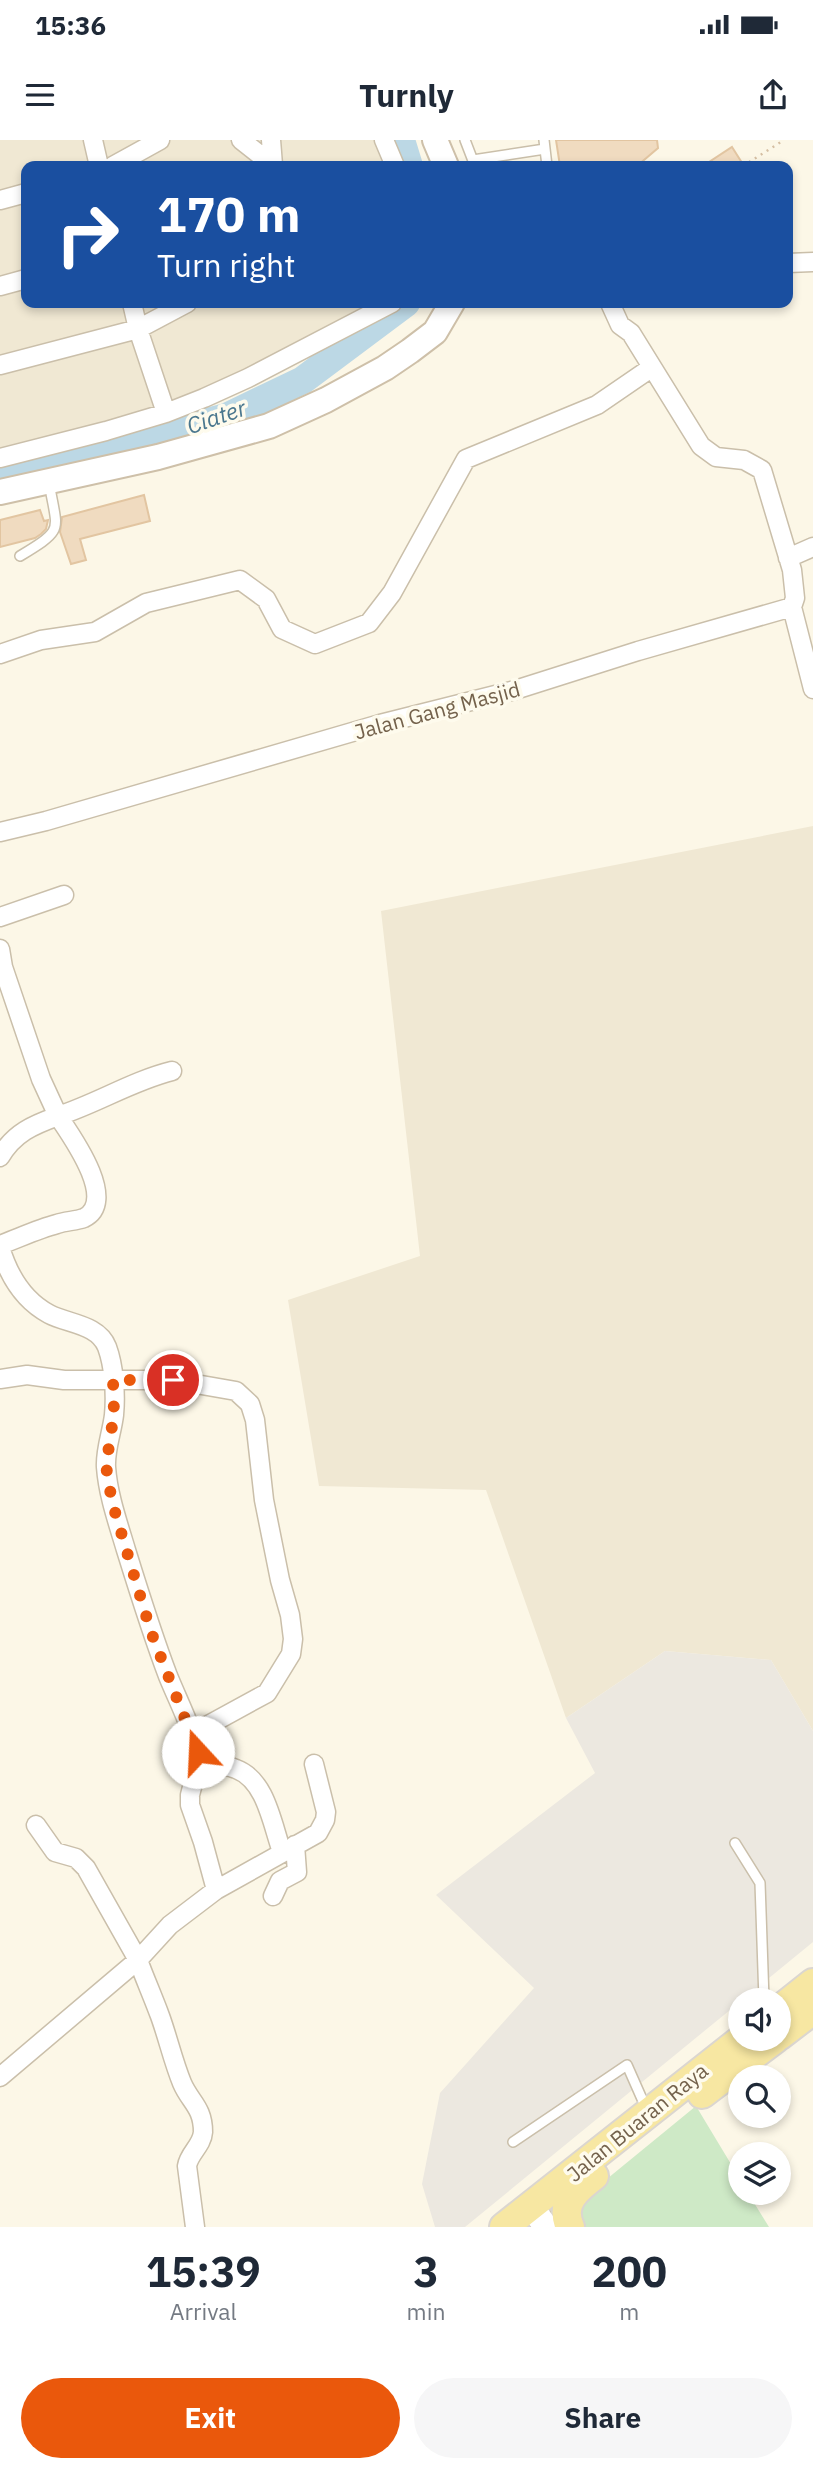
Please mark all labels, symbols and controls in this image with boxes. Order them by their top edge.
text: 15:36 [35,8,106,42]
text: Turnly [359,74,454,116]
icon: menu [21,76,59,114]
icon: share [754,76,792,114]
text: 170 m [157,182,301,245]
icon: right [42,189,133,280]
text: Turn right [157,244,295,286]
water label: Ciater [182,392,250,440]
street label: Jalan Gang Masjid [351,674,523,746]
pin [143,1350,203,1410]
icon: arrive [154,1361,192,1399]
position arrow [161,1715,235,1789]
map controls [728,1988,791,2205]
button: sound [728,1988,791,2051]
street label: Jalan Buaran Raya [561,2056,713,2188]
button: search [728,2065,791,2128]
button: layers [728,2142,791,2205]
text: 15:39 [146,2244,261,2299]
text: 3 [413,2244,439,2299]
text: 200 [591,2244,667,2299]
text: Arrival [170,2296,237,2326]
text: min [407,2296,445,2326]
text: m [619,2296,639,2326]
button: Exit [21,2378,400,2458]
button: Share [414,2378,792,2458]

